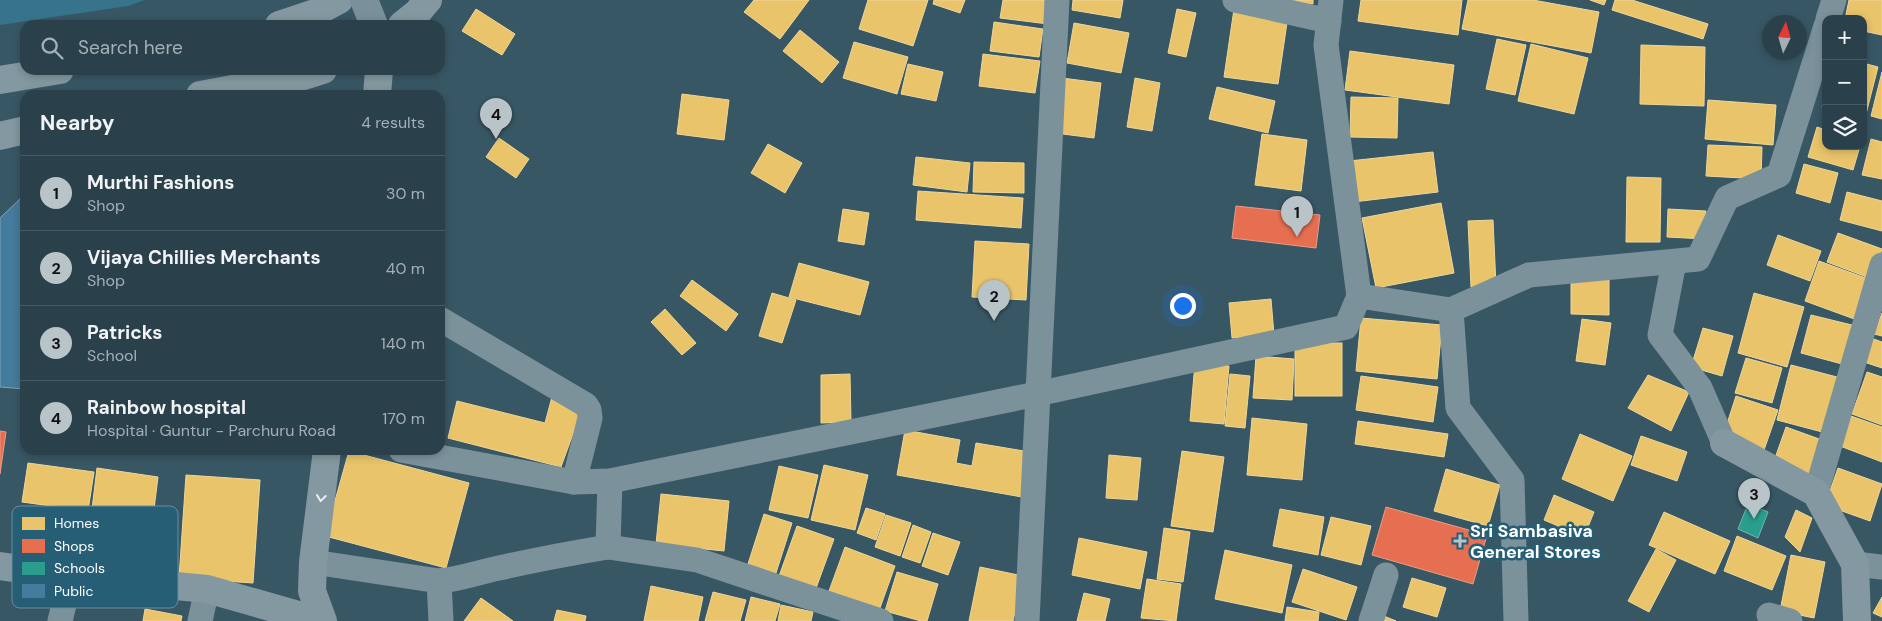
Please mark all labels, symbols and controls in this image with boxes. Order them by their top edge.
north arrow [1762,15,1807,60]
map controls [1822,15,1867,150]
button: + [1822,15,1867,60]
search box [20,20,445,75]
icon: search [38,34,66,62]
text: Search here [78,35,183,60]
button: − [1822,60,1867,105]
pin: 4 [480,98,512,139]
button: layers [1822,105,1867,150]
text: Nearby [40,109,114,137]
text: 4 results [361,112,425,133]
text: Murthi Fashions [87,170,234,195]
text: 1 [53,183,59,204]
text: 30 m [386,183,425,204]
text: Shop [87,195,125,216]
pin: 1 [1281,196,1313,237]
text: Vijaya Chillies Merchants [87,245,321,270]
text: 2 [51,258,61,279]
text: 40 m [386,258,425,279]
text: Shop [87,270,125,291]
pin: 2 [978,280,1010,321]
your location [1170,293,1196,319]
text: Patricks [87,320,162,345]
text: 3 [51,333,61,354]
text: 140 m [381,333,425,354]
text: School [87,345,137,366]
text: Rainbow hospital [87,395,246,420]
text: 4 [51,408,61,429]
text: 170 m [382,408,425,429]
text: Hospital · Guntur - Parchuru Road [87,420,336,441]
pin: 3 [1738,478,1770,519]
one-way arrow [316,495,327,503]
legend [12,506,178,608]
text: Homes [54,514,99,532]
place label: Sri Sambasiva General Stores [1470,519,1601,564]
marker: Sri Sambasiva General Stores [1454,535,1466,547]
text: Shops [54,537,94,555]
text: Schools [54,559,105,577]
text: Public [54,582,93,600]

